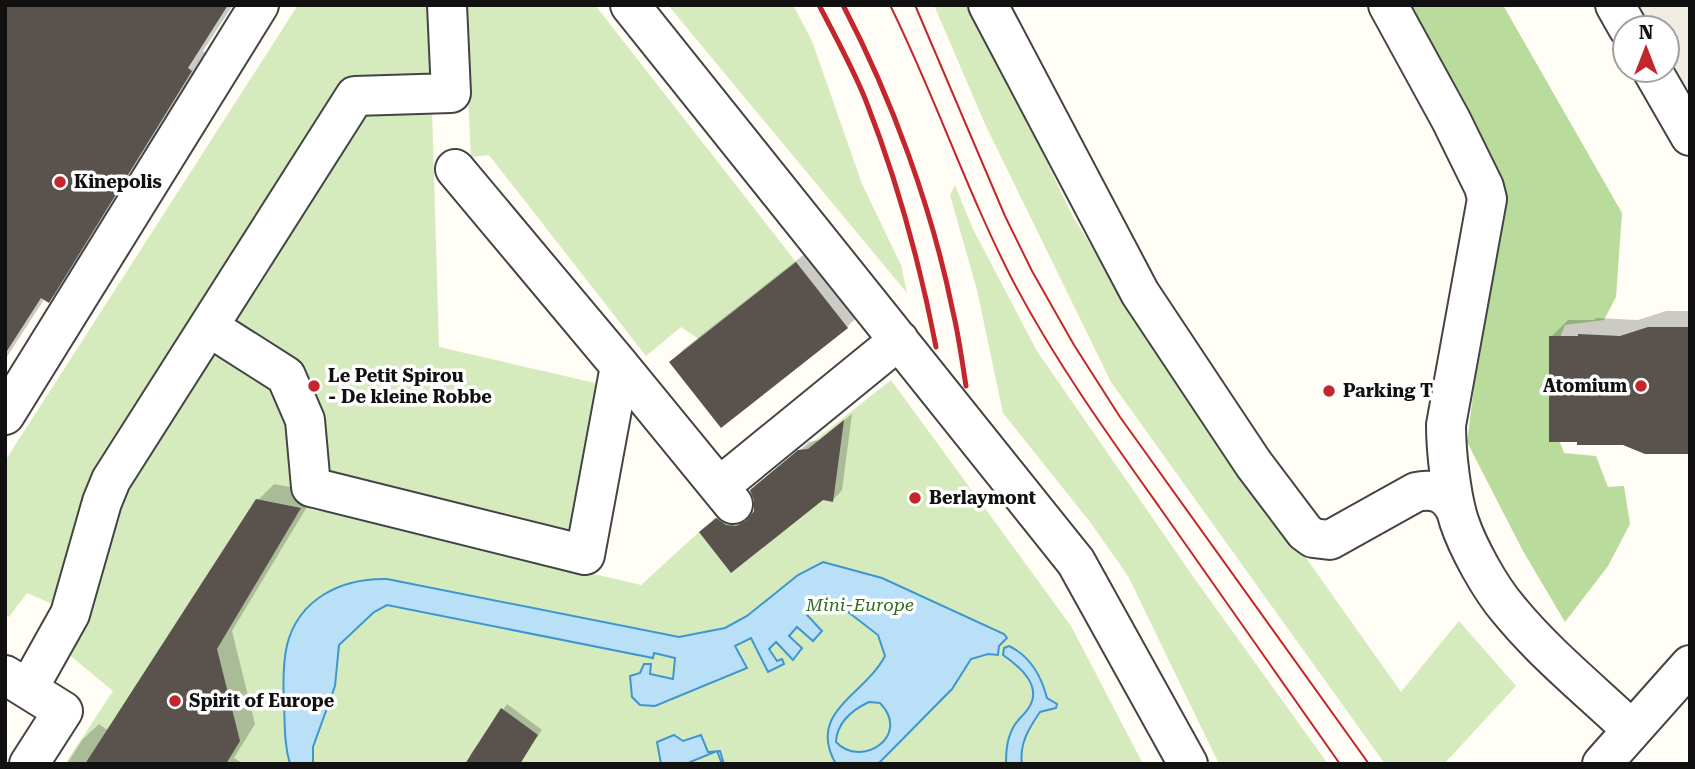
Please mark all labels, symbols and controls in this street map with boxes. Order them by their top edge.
north arrow [1611,14,1681,84]
text: N [1639,21,1654,44]
place label: Kinepolis [74,171,162,192]
marker: Kinepolis [52,174,68,190]
place label: Le Petit Spirou - De kleine Robbe [328,365,492,407]
place label: Atomium [1543,375,1628,396]
marker: Le Petit Spirou - De kleine Robbe [306,378,322,394]
marker: Atomium [1633,378,1649,394]
place label: Parking T [1343,380,1433,401]
marker: Parking T [1321,383,1337,399]
place label: Berlaymont [929,487,1036,508]
marker: Berlaymont [907,490,923,506]
park label: Mini-Europe [805,594,914,615]
place label: Spirit of Europe [189,690,335,711]
marker: Spirit of Europe [167,693,183,709]

